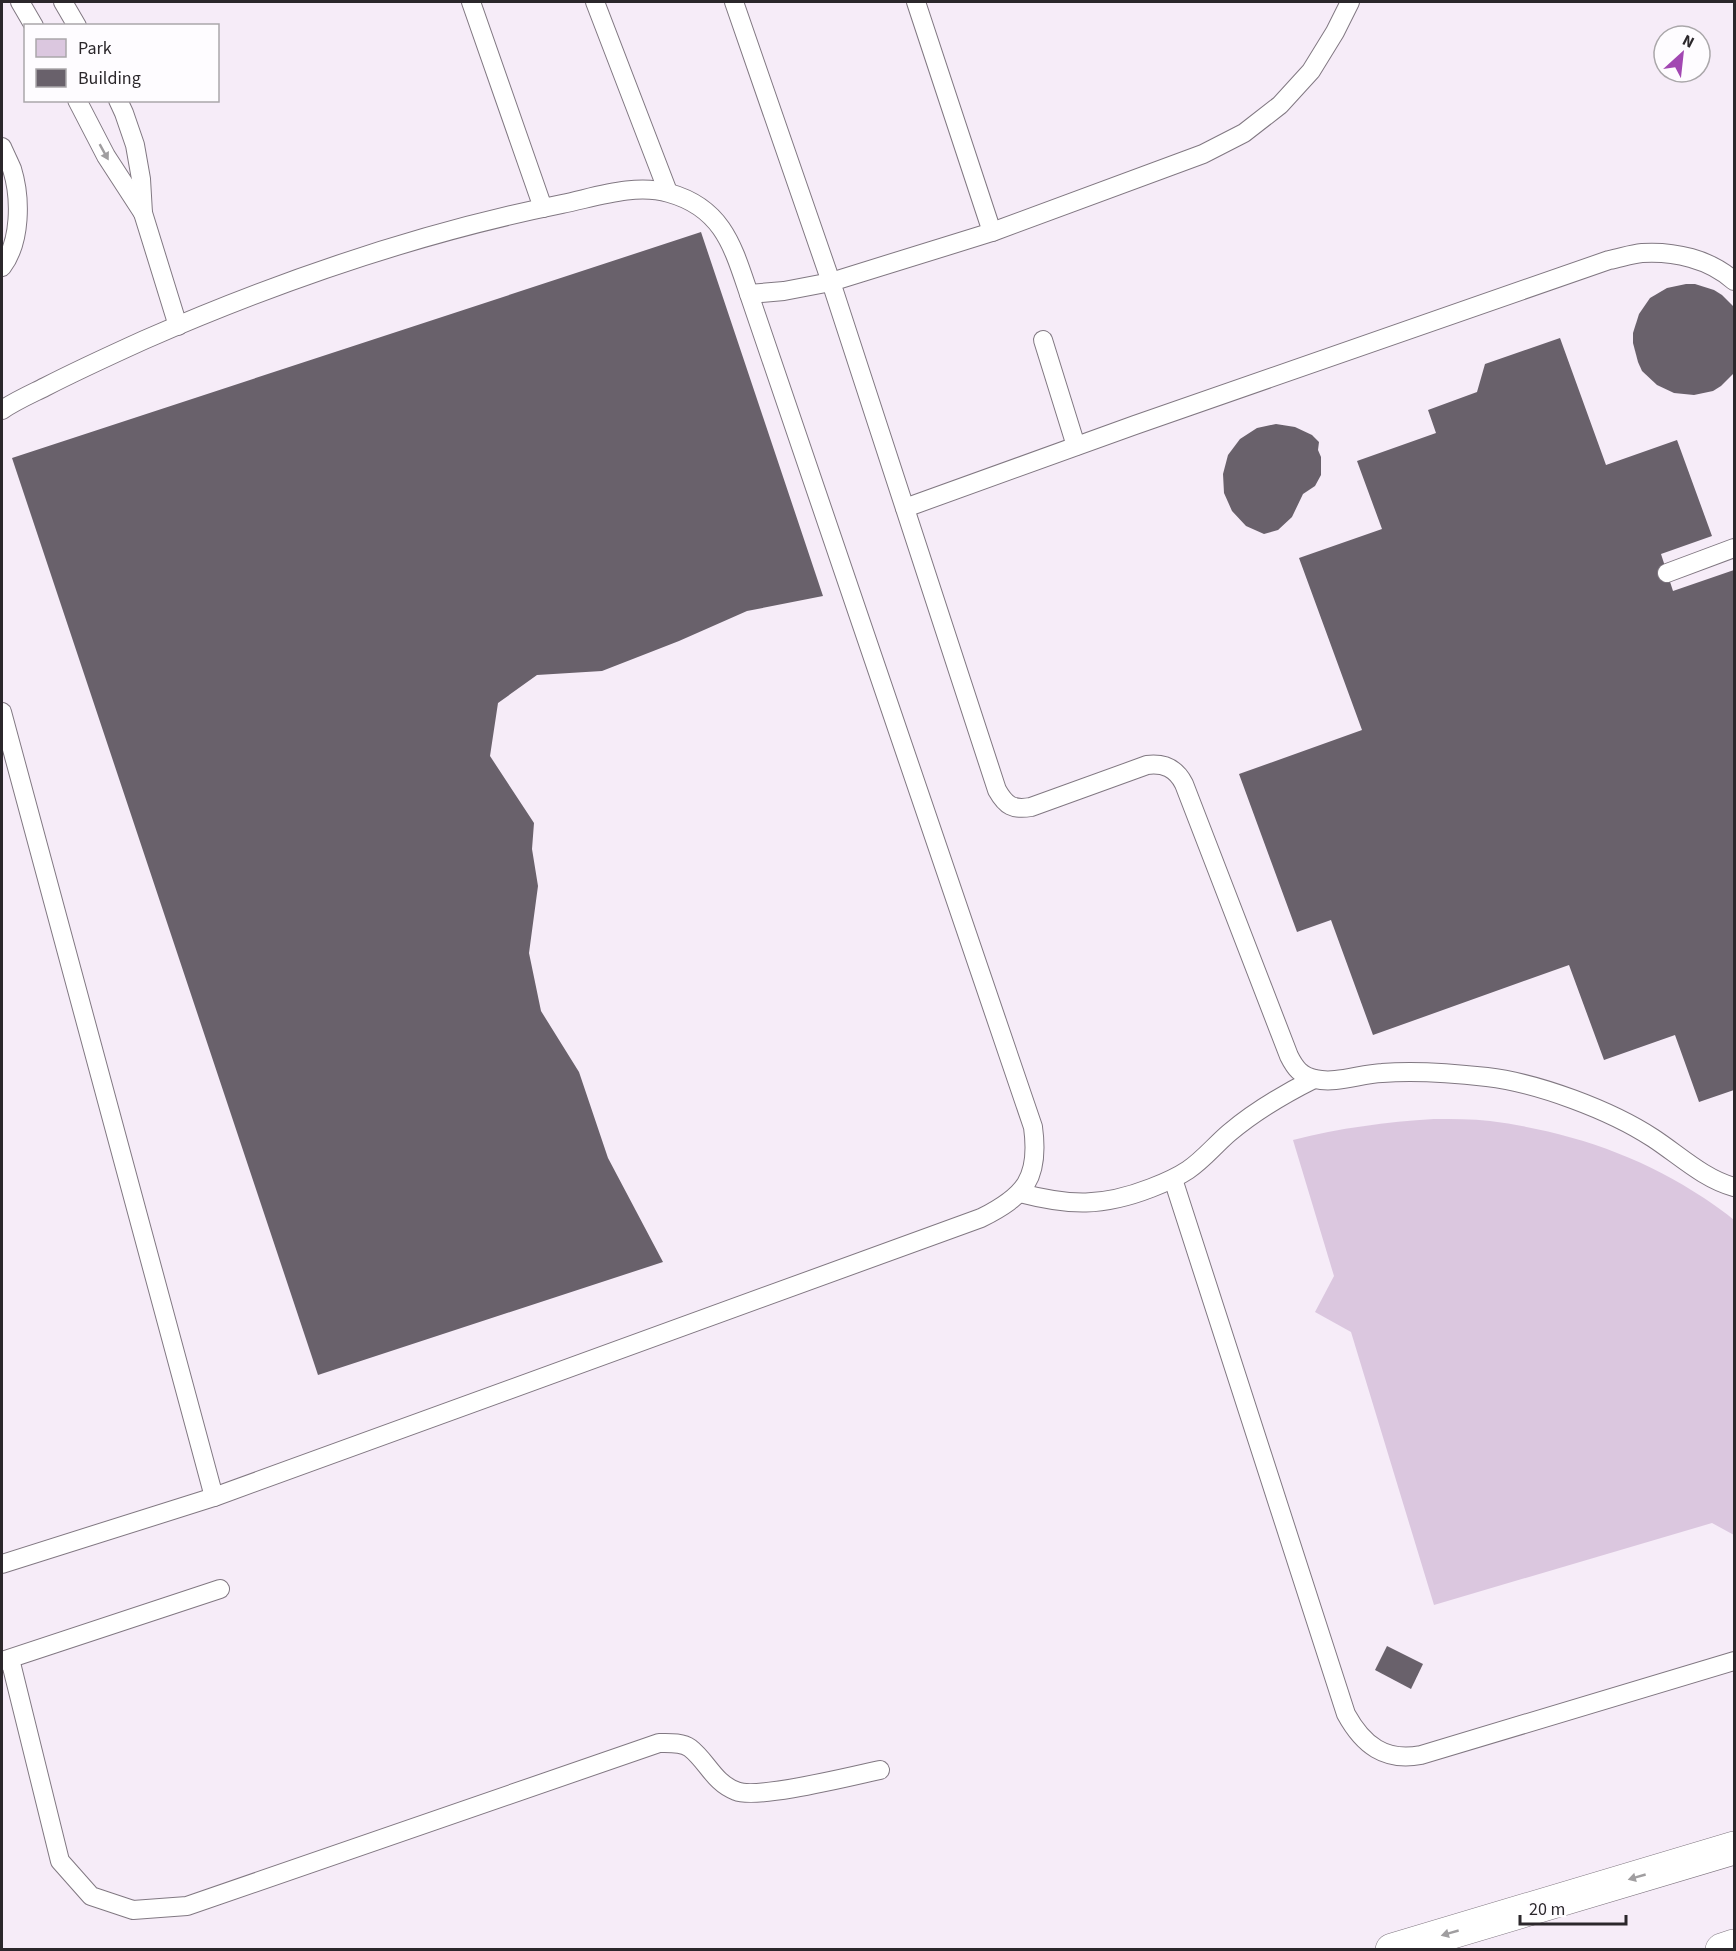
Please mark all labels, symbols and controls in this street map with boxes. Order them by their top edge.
legend [24,24,219,102]
north arrow [1652,24,1712,84]
text: N [1679,29,1698,54]
text: Park [78,36,112,61]
text: Building [78,66,141,91]
one-way arrow [99,144,109,161]
one-way arrow [1628,1873,1646,1883]
scale bar [1520,1888,1626,1926]
text: 20 m [1529,1897,1565,1922]
one-way arrow [1441,1929,1459,1938]

